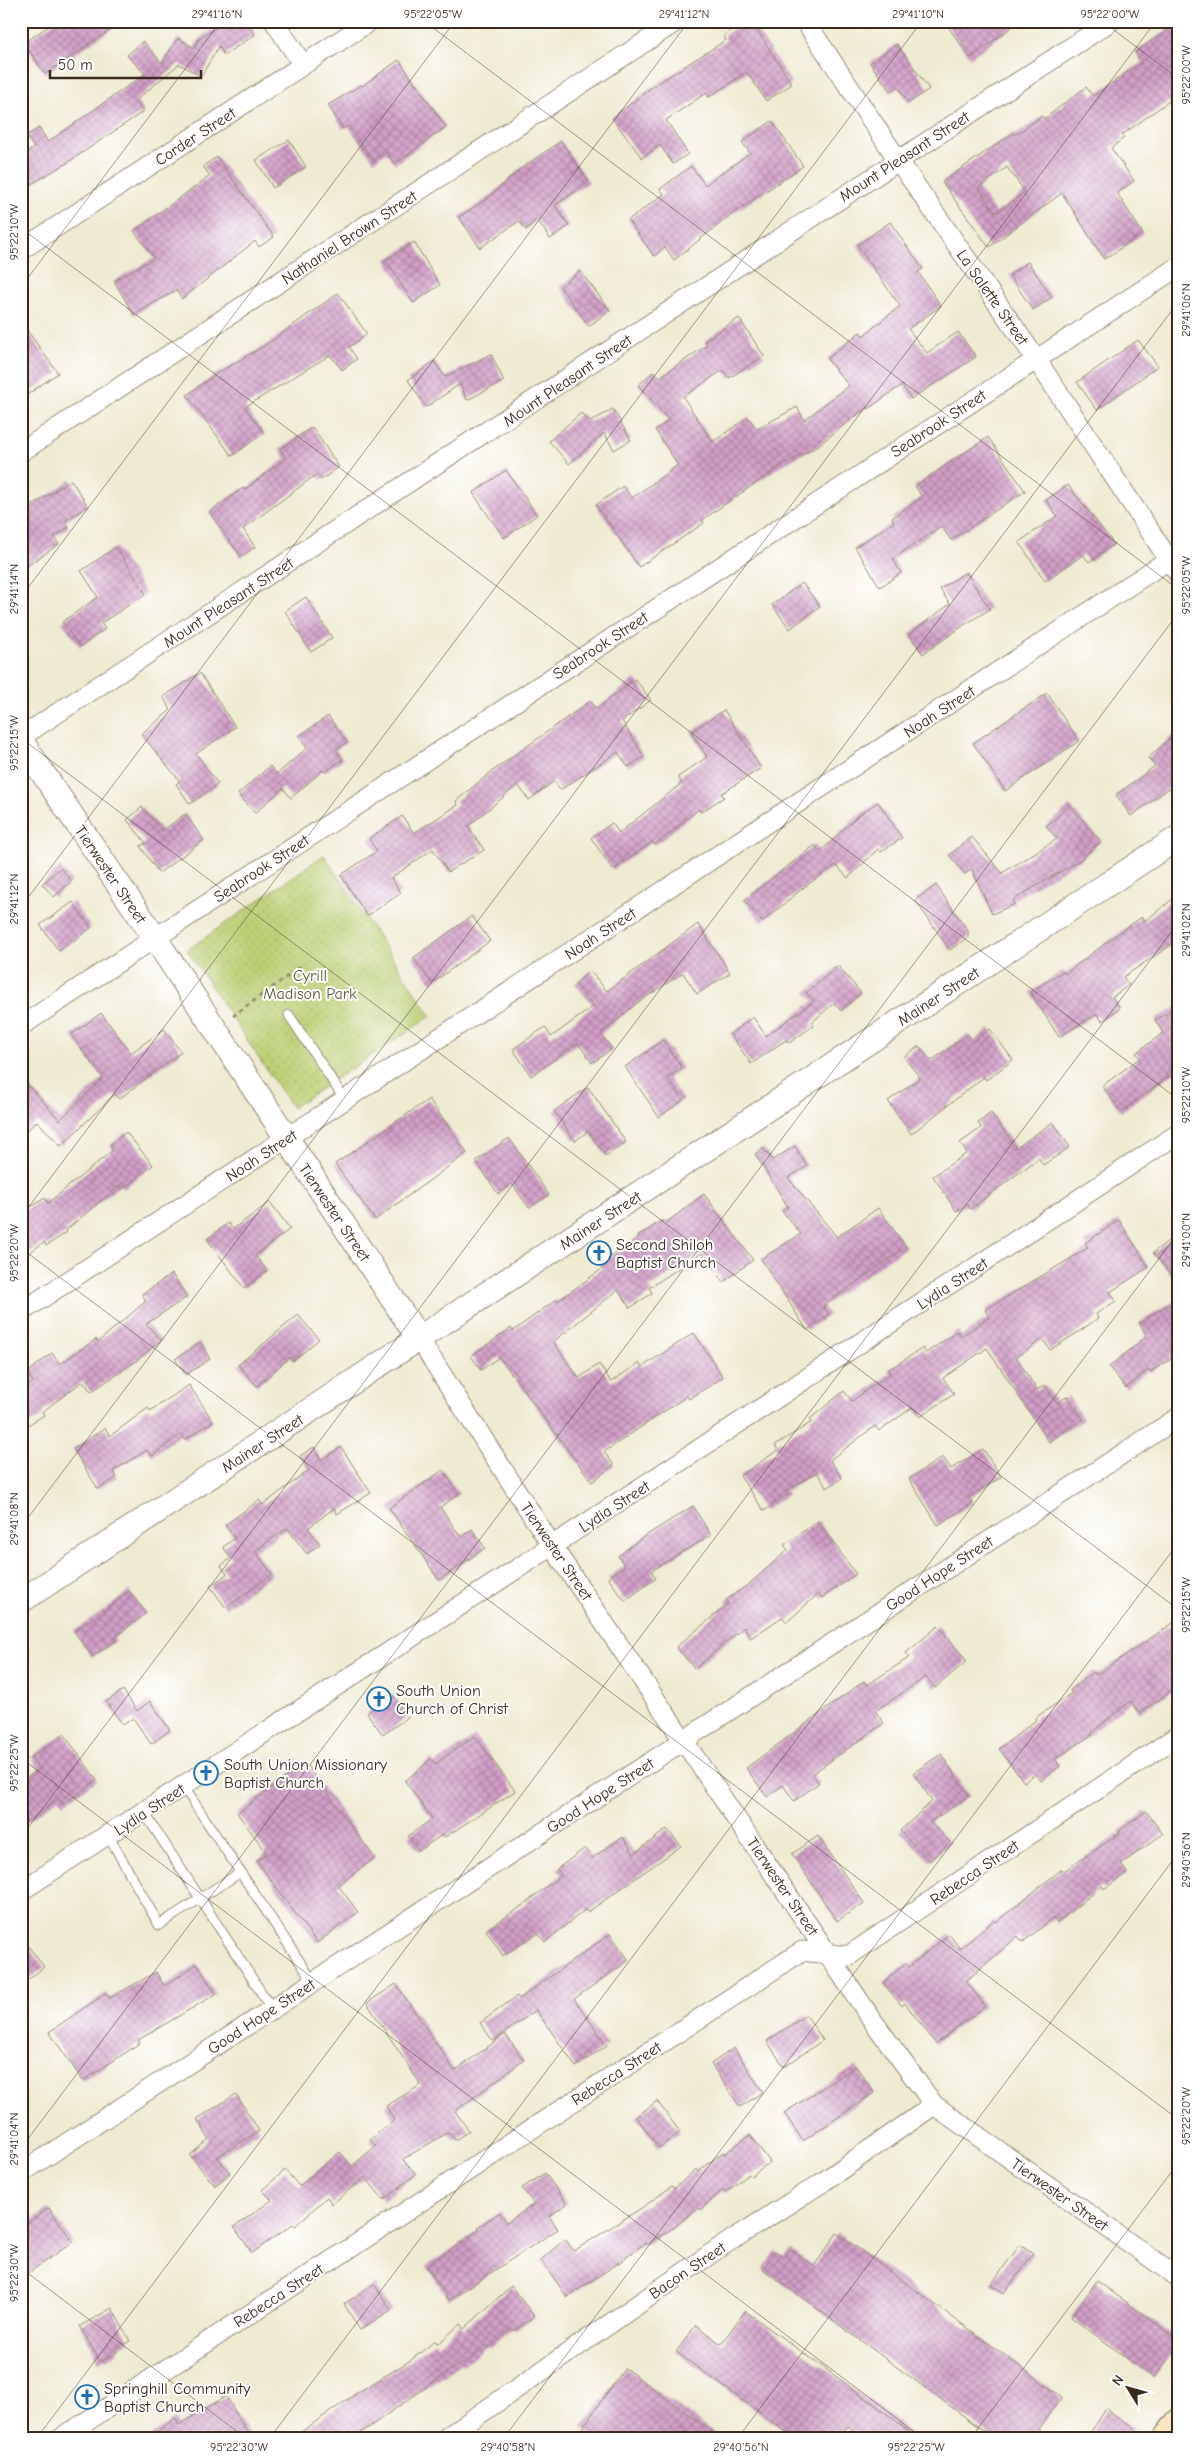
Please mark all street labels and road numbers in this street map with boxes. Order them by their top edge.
street label: Corder Street [152,104,240,170]
street label: Mount Pleasant Street [836,108,973,206]
street label: Nathaniel Brown Street [279,187,421,288]
street label: La Salette Street [953,247,1032,349]
street label: Mount Pleasant Street [500,331,636,431]
street label: Seabrook Street [888,386,990,461]
street label: Mount Pleasant Street [160,554,297,652]
street label: Seabrook Street [550,608,652,683]
street label: Noah Street [901,682,979,742]
street label: Tierwester Street [71,822,150,927]
street label: Seabrook Street [211,831,313,906]
street label: Noah Street [562,904,640,964]
street label: Mainer Street [894,963,983,1030]
street label: Noah Street [223,1126,301,1186]
street label: Tierwester Street [295,1160,374,1265]
street label: Mainer Street [556,1187,645,1254]
street label: Lydia Street [914,1254,992,1313]
street label: Mainer Street [218,1410,307,1477]
street label: Lydia Street [576,1477,654,1536]
street label: Tierwester Street [517,1499,596,1604]
street label: Good Hope Street [883,1532,997,1615]
street label: Good Hope Street [544,1754,658,1837]
street label: Lydia Street [111,1780,189,1839]
street label: Tierwester Street [743,1834,822,1939]
street label: Rebecca Street [927,1836,1023,1909]
street label: Good Hope Street [205,1975,319,2058]
street label: Rebecca Street [568,2038,665,2109]
street label: Tierwester Street [1007,2155,1112,2235]
street label: Bacon Street [646,2238,730,2303]
street label: Rebecca Street [230,2260,327,2331]

